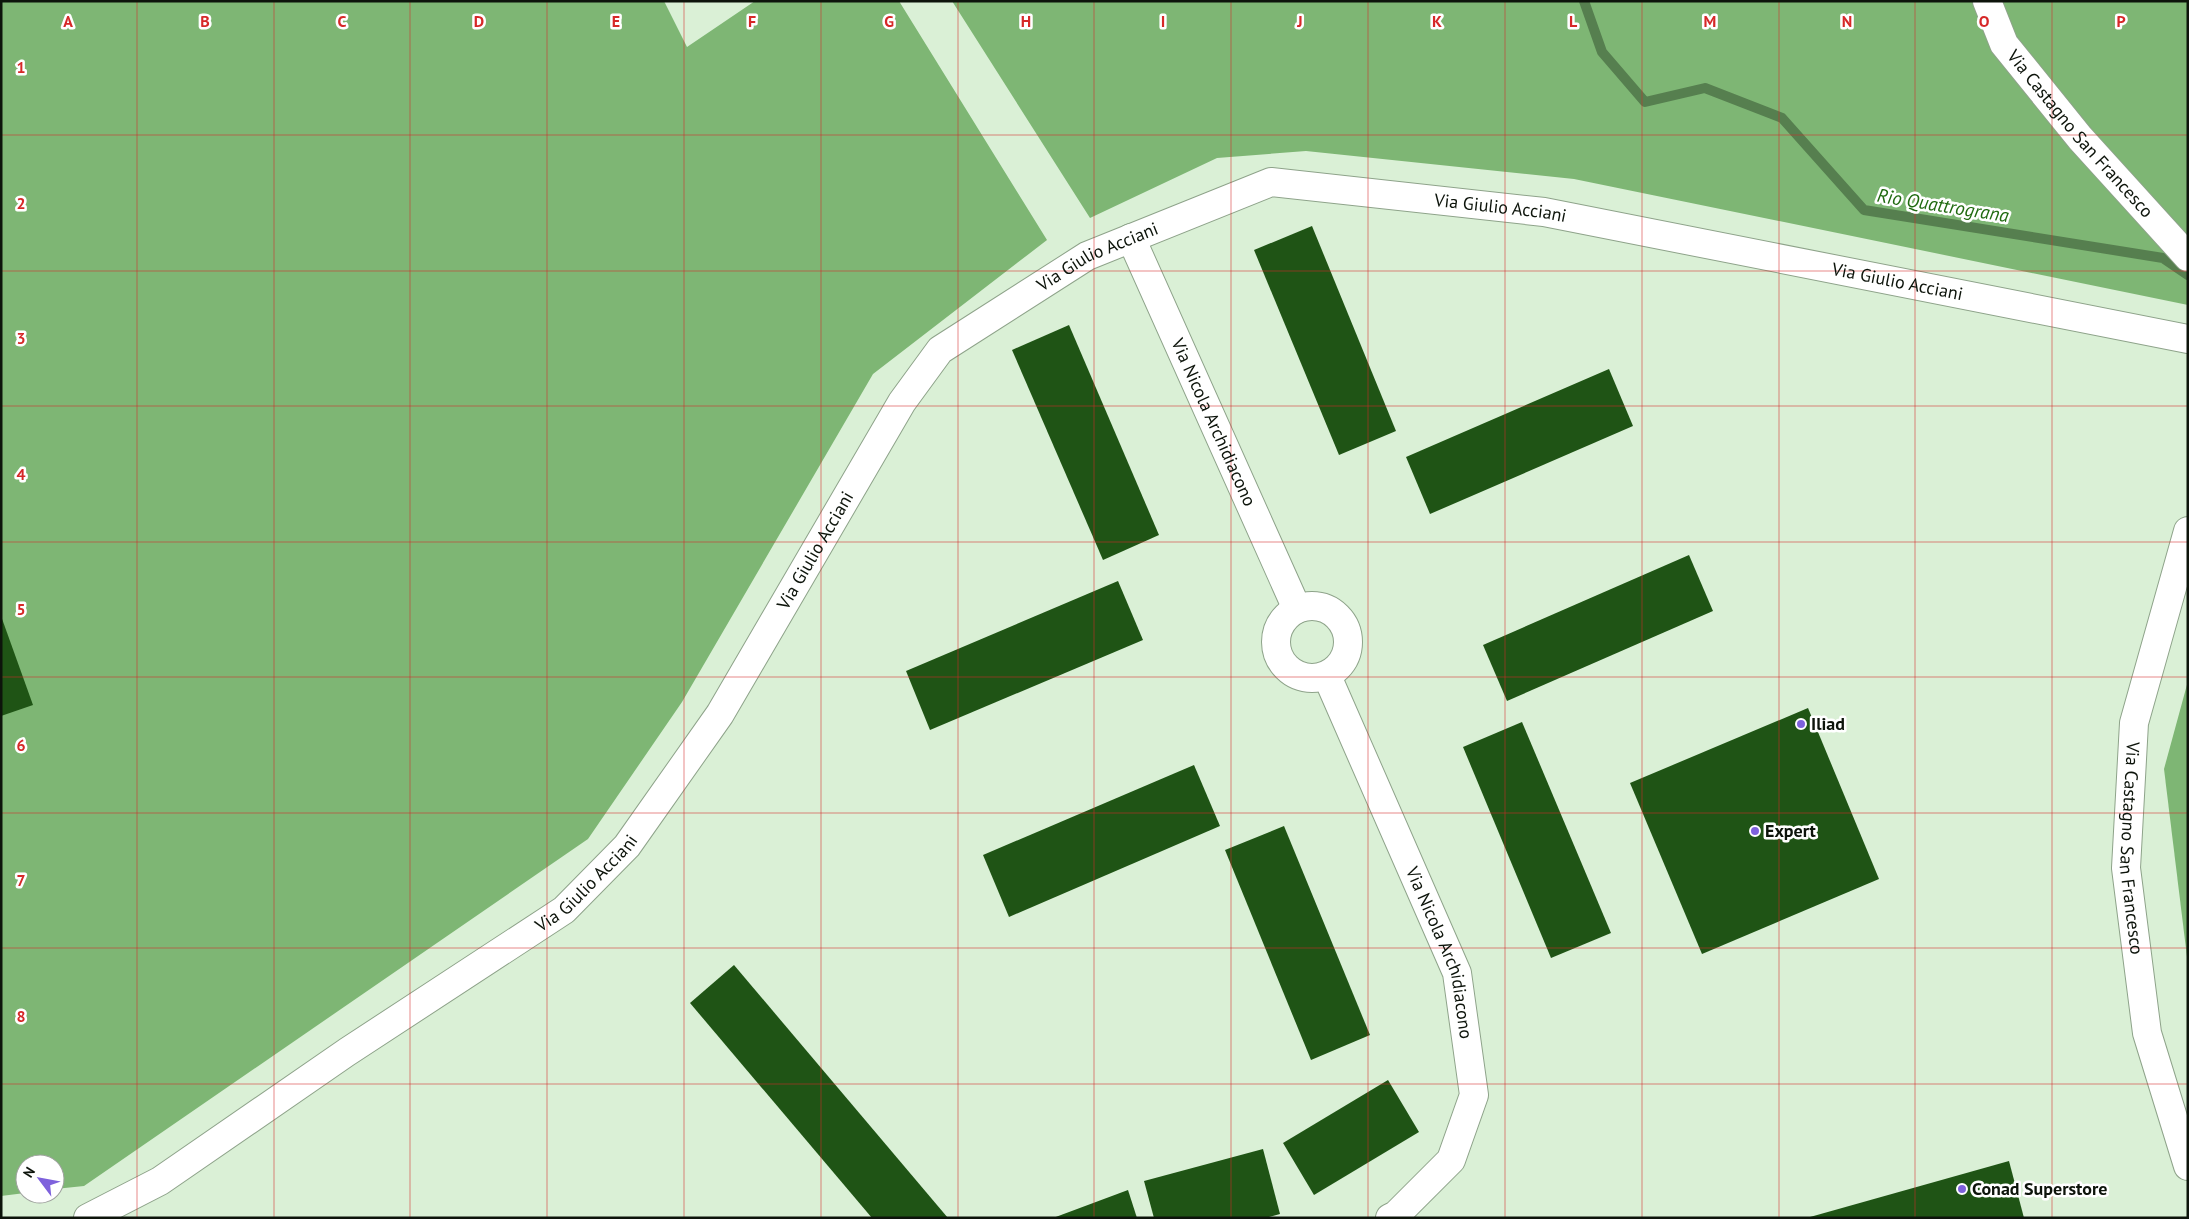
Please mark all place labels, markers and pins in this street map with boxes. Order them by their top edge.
place label: Iliad [1811,712,1845,735]
marker: Iliad [1795,718,1807,730]
place label: Expert [1765,819,1817,842]
marker: Expert [1749,825,1761,837]
place label: Conad Superstore [1972,1177,2107,1200]
marker: Conad Superstore [1956,1183,1968,1195]

